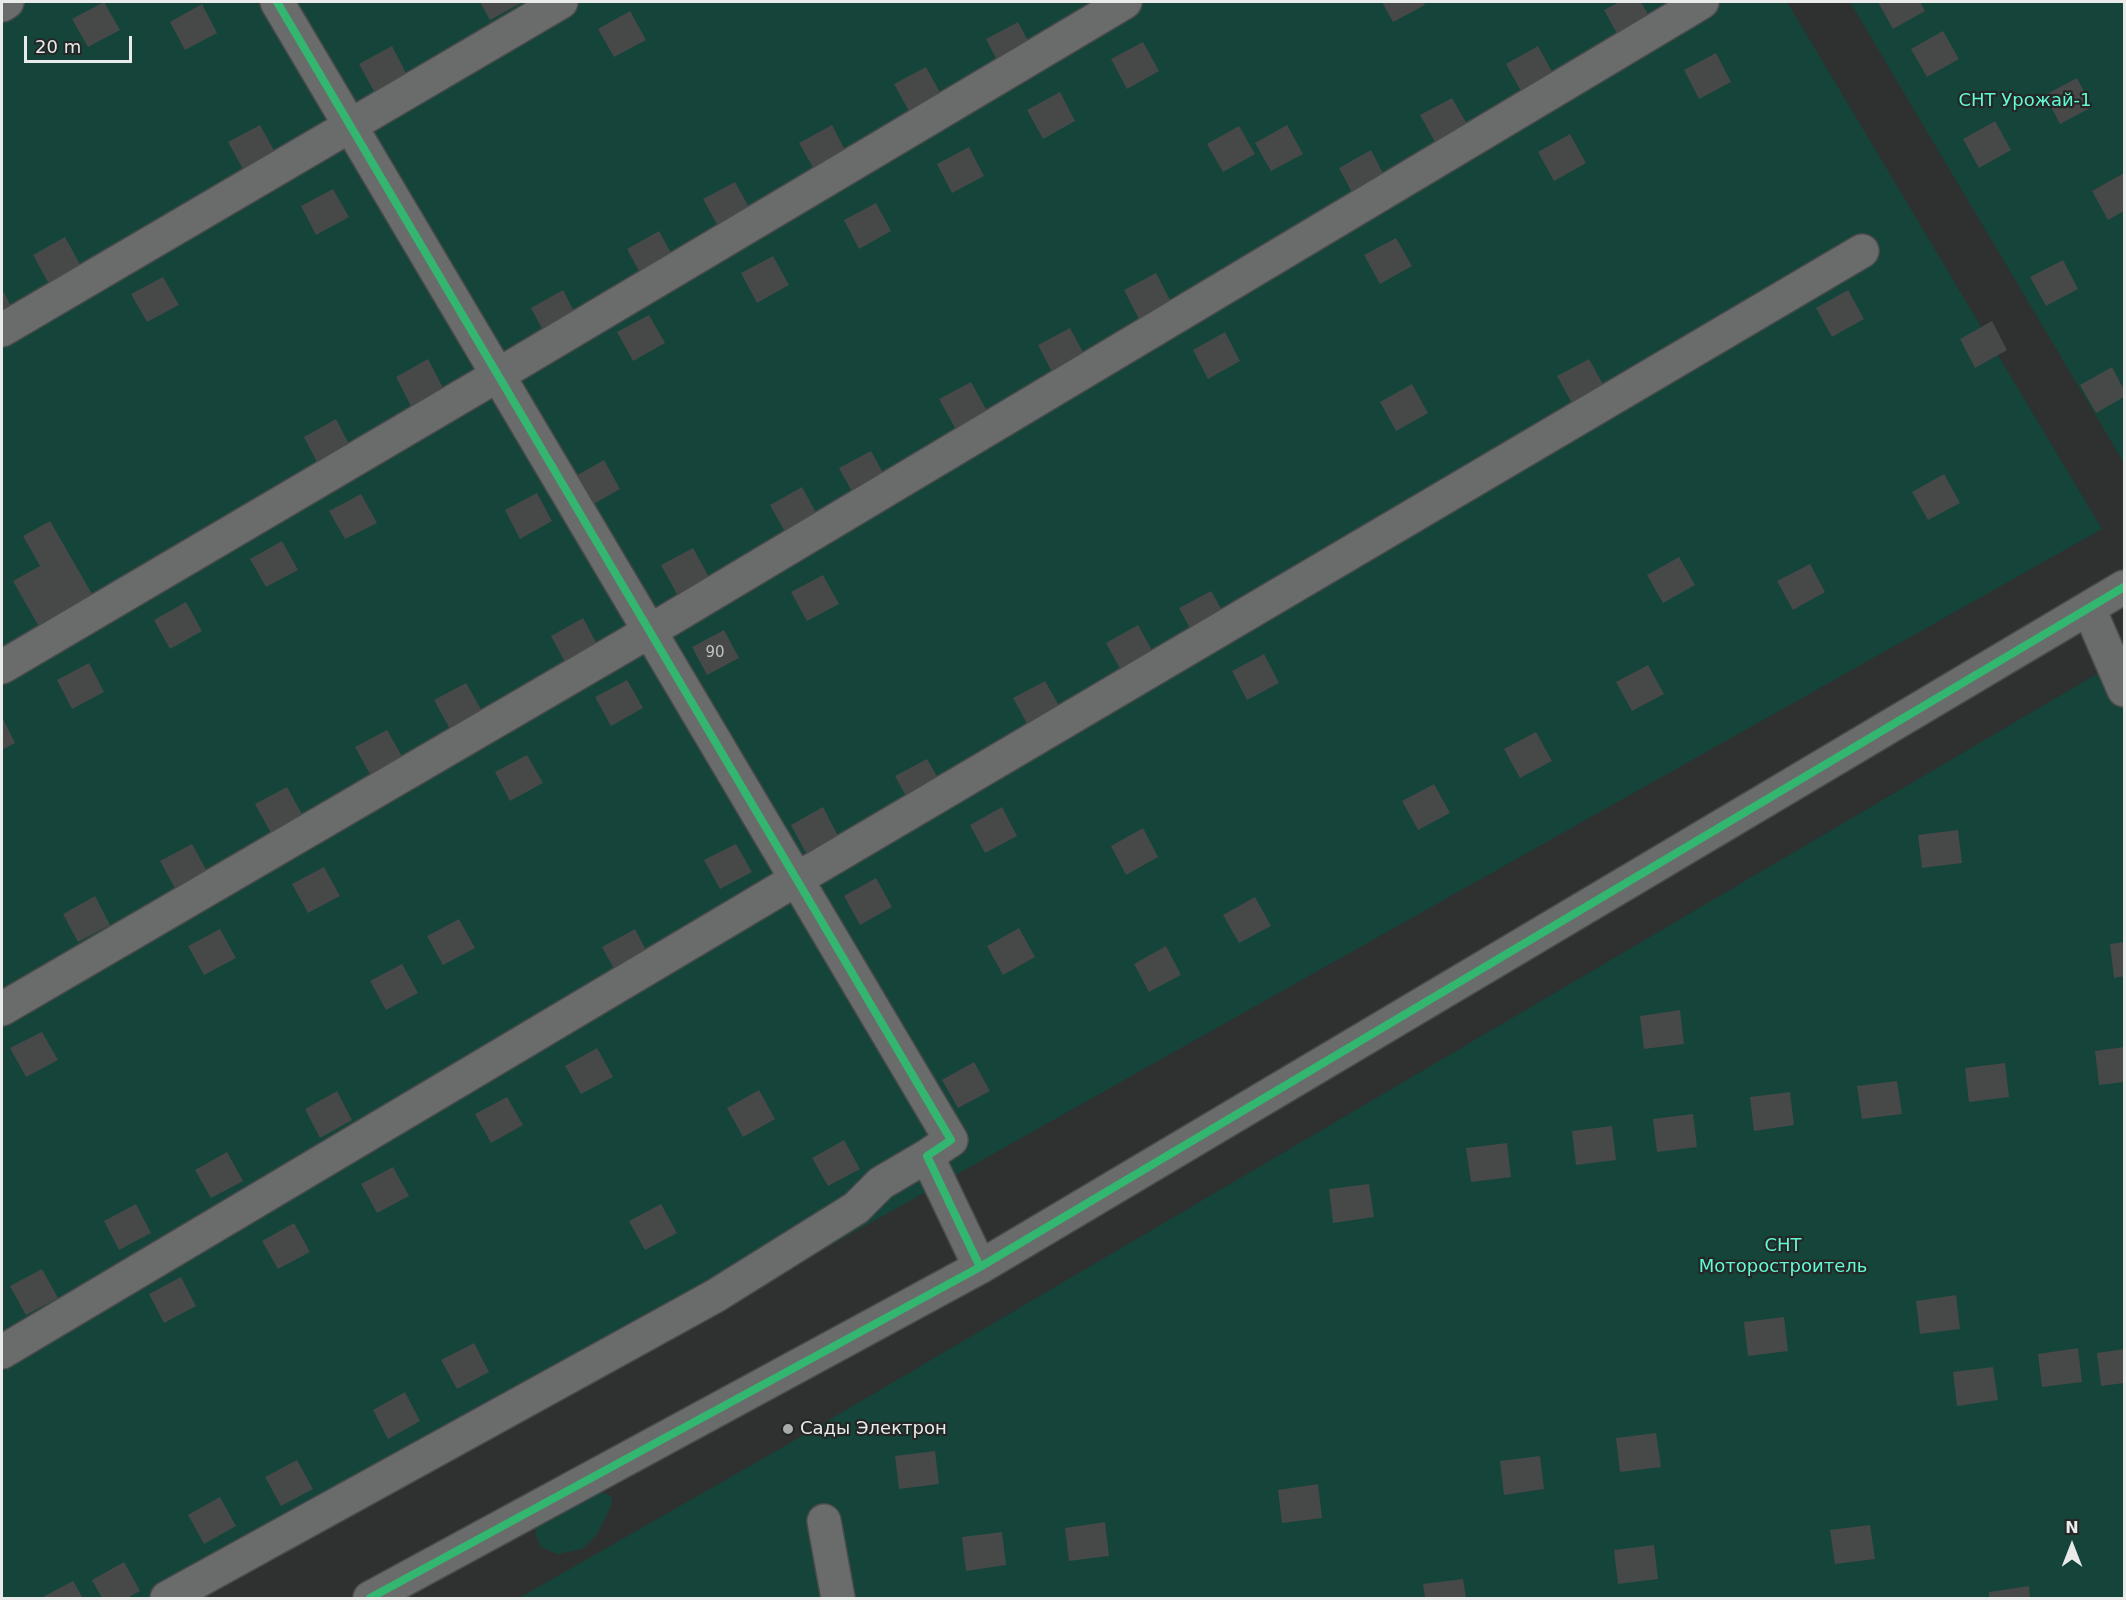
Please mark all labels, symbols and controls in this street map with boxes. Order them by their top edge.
scale bar [27,24,135,62]
text: 20 m [35,36,81,57]
park label: СНТ Урожай-1 [1958,90,2092,112]
house number: 90 [705,644,725,662]
park label: СНТ Моторостроитель [1699,1235,1867,1278]
place label: Сады Электрон [800,1418,947,1440]
marker: Сады Электрон [781,1422,795,1436]
north arrow [2042,1516,2102,1576]
text: N [2065,1518,2079,1537]

